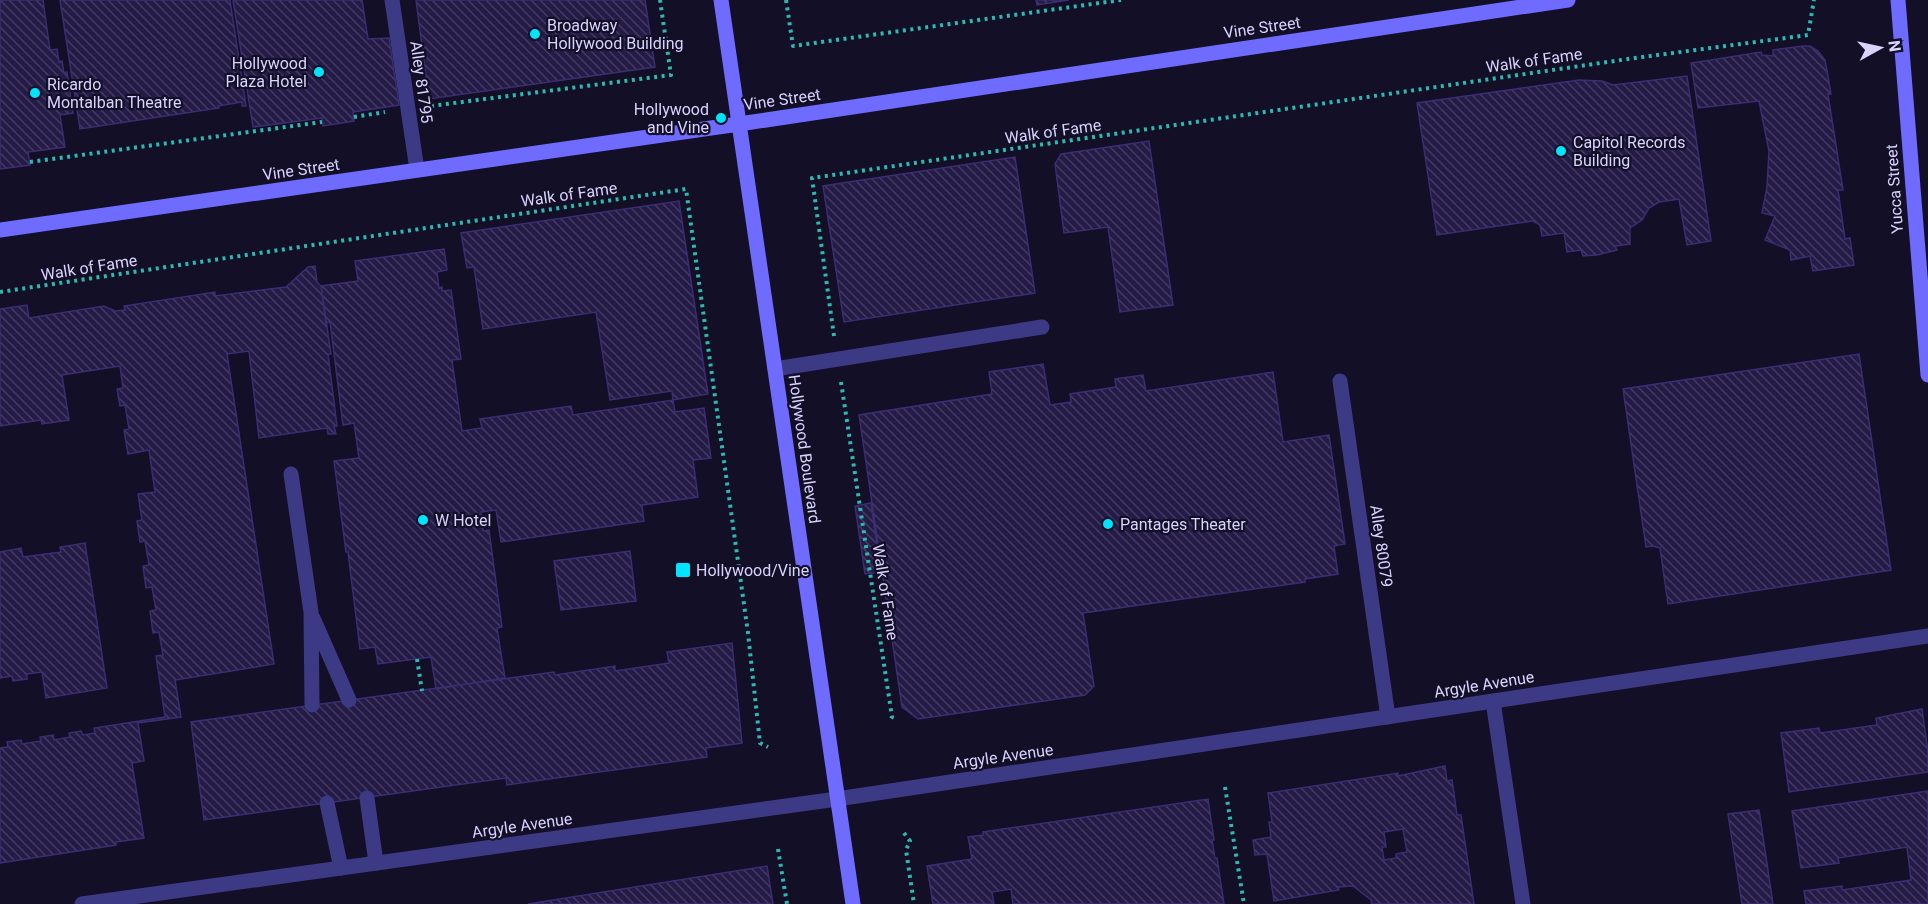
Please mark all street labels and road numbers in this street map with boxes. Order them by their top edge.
street label: Vine Street [1222,13,1302,42]
street label: Alley 81795 [406,40,437,125]
street label: Walk of Fame [1485,44,1583,77]
street label: Vine Street [742,85,822,114]
street label: Walk of Fame [1004,115,1102,148]
street label: Yucca Street [1882,144,1907,234]
street label: Vine Street [261,155,341,184]
street label: Walk of Fame [520,178,618,211]
street label: Walk of Fame [40,251,138,284]
street label: Hollywood Boulevard [785,373,824,525]
street label: Alley 80079 [1366,504,1397,589]
street label: Walk of Fame [869,543,902,641]
street label: Argyle Avenue [1433,667,1535,702]
street label: Argyle Avenue [952,740,1054,773]
street label: Argyle Avenue [471,809,573,842]

